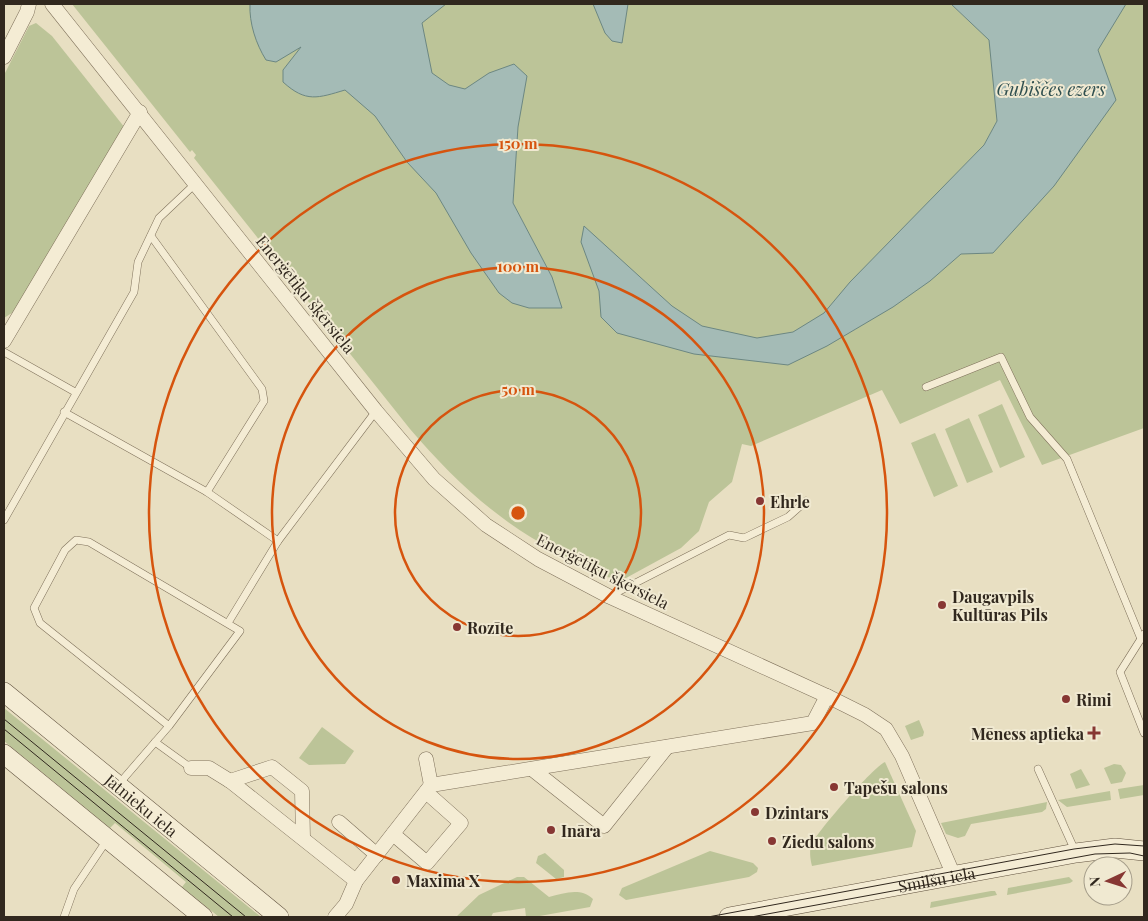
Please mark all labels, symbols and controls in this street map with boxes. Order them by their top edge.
water label: Gubiščes ezers [996,77,1106,101]
text: 150 m [498,133,538,153]
street label: Enerģētiķu šķērsiela [251,231,360,358]
text: 100 m [497,256,540,276]
text: 50 m [501,379,535,399]
place label: Ehrle [770,491,810,512]
marker: Ehrle [754,495,766,507]
centre of rings [509,504,527,522]
street label: Enerģētiķu šķērsiela [533,528,673,614]
place label: Daugavpils Kultūras Pils [952,586,1048,625]
marker: Daugavpils Kultūras Pils [936,599,948,611]
place label: Rozīte [467,617,513,638]
marker: Rozīte [451,621,463,633]
place label: Rimi [1076,689,1112,710]
marker: Rimi [1060,693,1072,705]
place label: Mēness aptieka [971,723,1085,744]
marker: Mēness aptieka [1088,727,1100,739]
street label: Jātnieku iela [100,768,183,841]
place label: Tapešu salons [844,777,948,798]
marker: Tapešu salons [828,781,840,793]
place label: Dzintars [765,802,829,823]
marker: Dzintars [749,806,761,818]
place label: Ināra [561,820,602,841]
marker: Ināra [545,824,557,836]
place label: Ziedu salons [782,831,874,852]
marker: Ziedu salons [766,835,778,847]
north arrow [1083,856,1133,906]
street label: Smilšu iela [896,861,977,896]
place label: Maxima X [406,870,481,891]
marker: Maxima X [390,874,402,886]
text: N [1085,876,1104,888]

